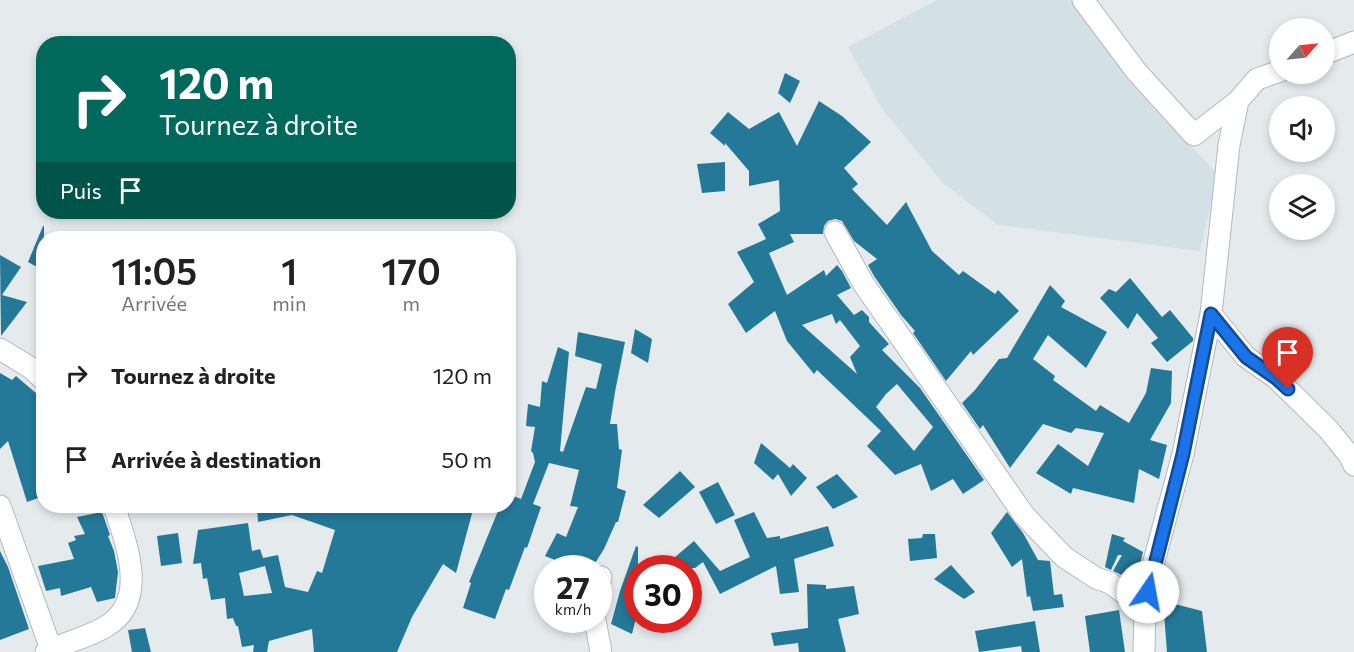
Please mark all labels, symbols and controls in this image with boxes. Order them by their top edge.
north arrow [1269,18,1335,84]
map controls [1269,18,1335,240]
text: 120 m [159,56,274,108]
icon: right [60,60,138,138]
button: sound [1269,96,1335,162]
text: Tournez à droite [159,108,358,141]
icon: arrive [114,174,147,207]
button: layers [1269,174,1335,240]
text: Puis [60,177,102,204]
text: 11:05 [111,248,197,292]
text: 1 [281,248,297,292]
text: 170 [382,248,441,292]
text: Arrivée [121,291,187,315]
text: min [272,291,306,315]
text: m [402,291,420,315]
pin [1262,327,1313,389]
icon: arrive [1271,336,1304,369]
icon: right [60,359,93,392]
text: Tournez à droite [111,362,276,389]
text: 120 m [433,362,492,389]
icon: arrive [60,443,93,476]
text: Arrivée à destination [111,446,321,473]
text: 50 m [442,446,492,473]
speed limit sign: 30 [624,555,702,633]
position arrow [1116,560,1180,624]
text: 27 [556,568,590,605]
text: km/h [555,600,591,618]

